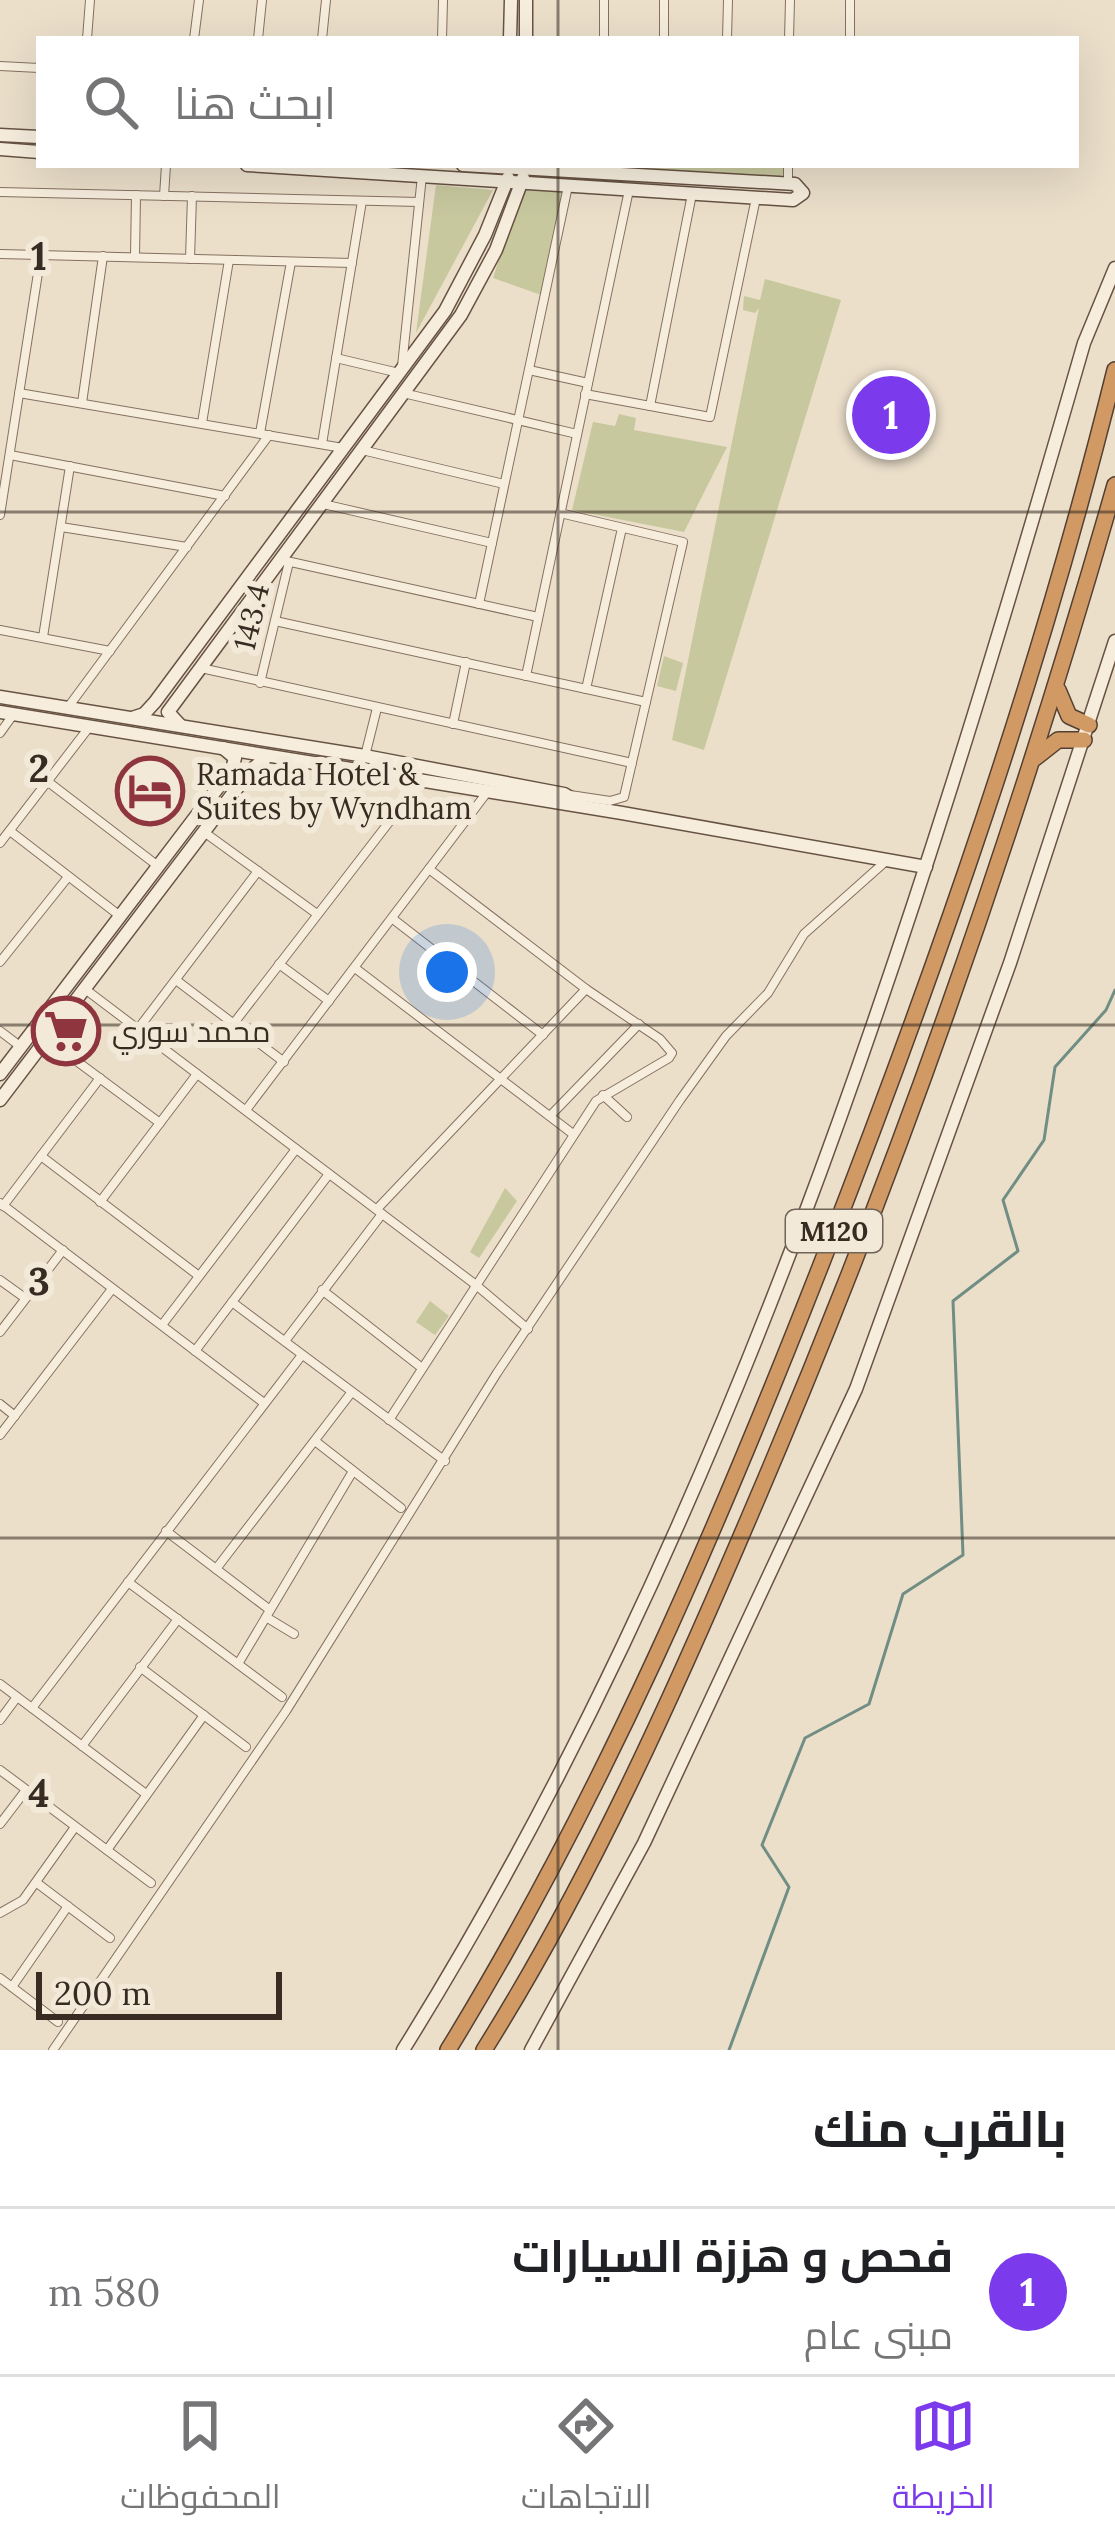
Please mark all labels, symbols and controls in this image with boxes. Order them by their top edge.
search box [36,36,1079,168]
icon: search [78,69,144,135]
text: ابحث هنا [174,74,336,131]
text: 1 [31,231,47,281]
pin: 1 [852,370,930,460]
street label: 143.4 [225,580,277,654]
text: 2 [29,743,49,793]
place label: Ramada Hotel & Suites by Wyndham [196,755,472,828]
hotel icon: Ramada Hotel & Suites by Wyndham [115,756,185,826]
your location [417,942,477,1002]
supermarket icon: محمد سوري [31,996,101,1066]
place label: محمد سوري [112,1012,270,1055]
road number: M120 [786,1210,882,1252]
text: 3 [28,1256,50,1306]
text: 4 [28,1768,50,1818]
scale bar [36,1966,282,2019]
text: 200 m [54,1972,151,2014]
text: بالقرب منك [813,2096,1067,2161]
text: فحص و هززة السيارات [512,2227,953,2284]
text: 580 m [48,2267,161,2317]
text: 1 [1020,2267,1036,2317]
text: مبنى عام [804,2310,953,2360]
tab: المحفوظات [120,2393,281,2527]
tab: الاتجاهات [521,2393,652,2527]
tab: الخريطة [892,2393,995,2527]

